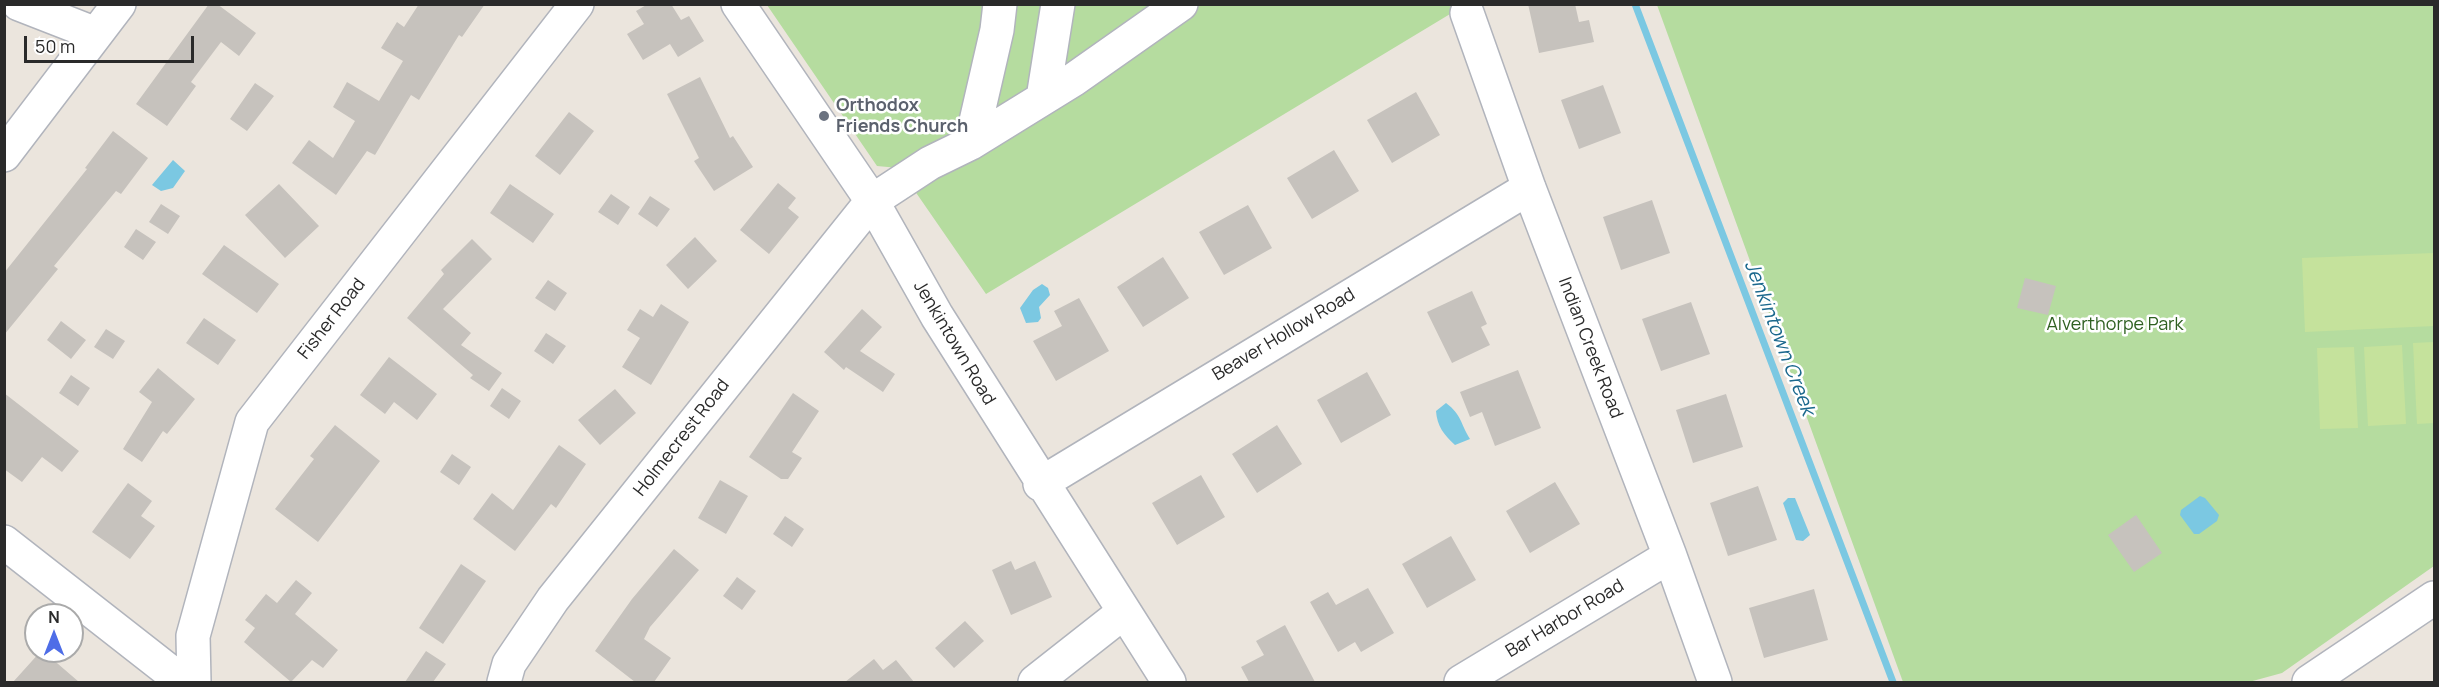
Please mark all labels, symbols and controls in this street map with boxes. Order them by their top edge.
scale bar [27,24,196,62]
text: 50 m [35,34,75,58]
place label: Orthodox Friends Church [836,95,968,138]
marker: Orthodox Friends Church [817,109,831,123]
water label: Jenkintown Creek [1738,257,1820,419]
street label: Fisher Road [294,274,370,364]
street label: Indian Creek Road [1553,274,1627,422]
street label: Jenkintown Road [908,277,1000,409]
street label: Beaver Hollow Road [1209,284,1359,386]
park label: Alverthorpe Park [2046,314,2184,336]
street label: Holmecrest Road [630,375,734,501]
street label: Bar Harbor Road [1502,575,1628,663]
north arrow [24,603,84,663]
text: N [48,606,60,628]

